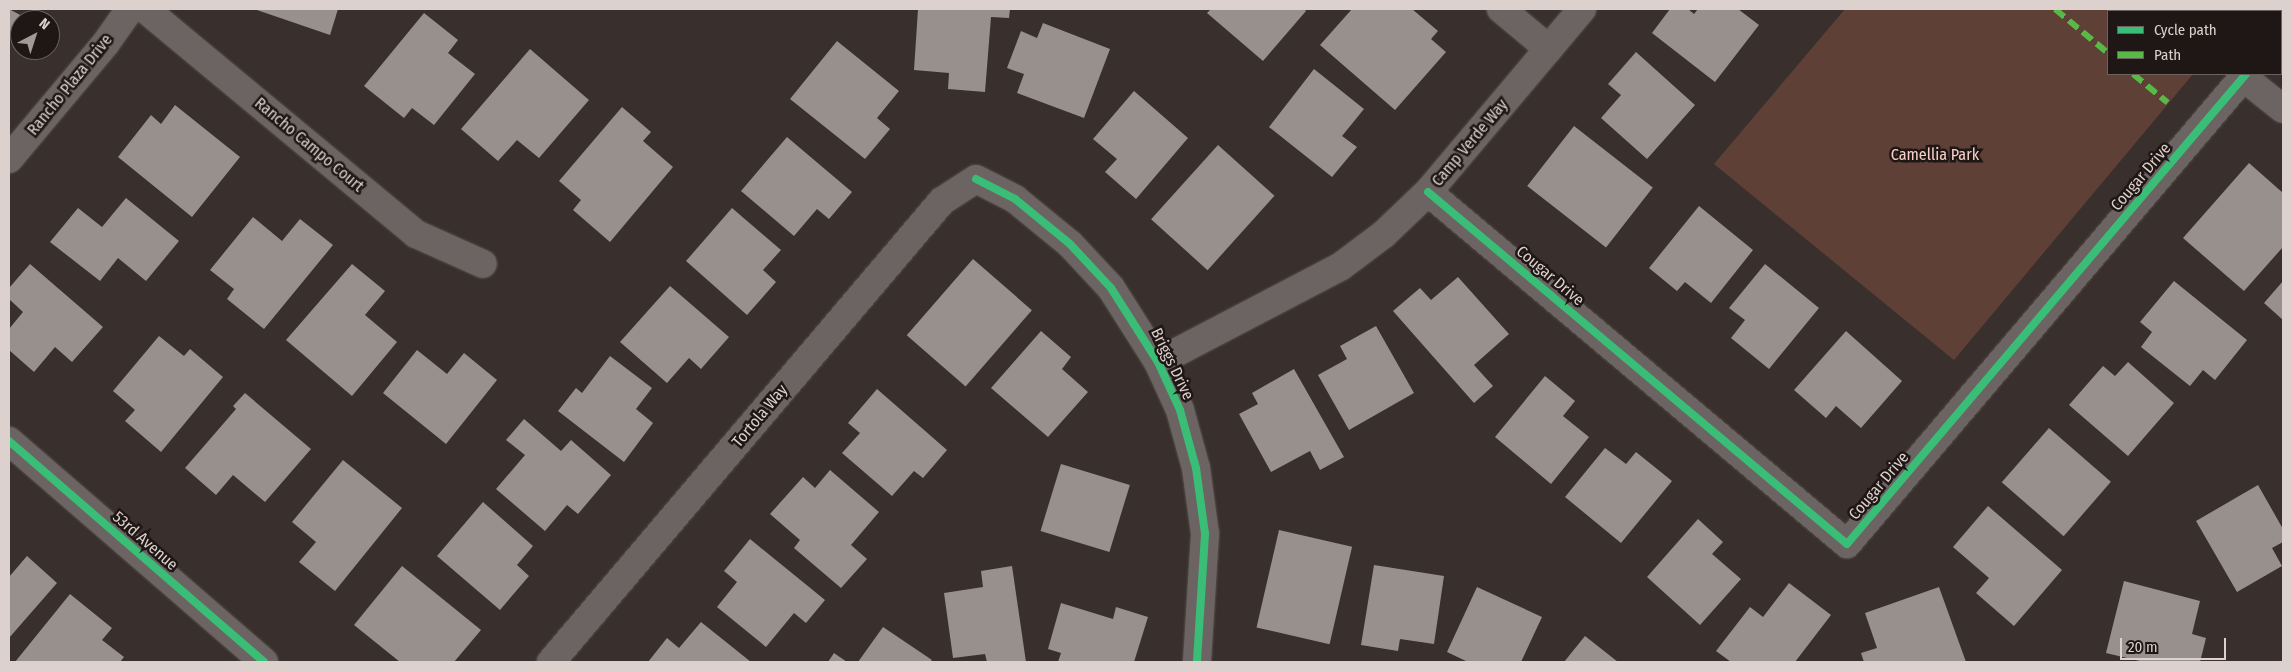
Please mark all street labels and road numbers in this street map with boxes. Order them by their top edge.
street label: Rancho Plaza Drive [23,31,117,139]
street label: Rancho Campo Court [251,94,367,196]
street label: Camp Verde Way [1428,96,1512,190]
street label: Cougar Drive [2107,139,2175,215]
street label: Cougar Drive [1512,242,1588,310]
street label: Briggs Drive [1146,325,1198,403]
street label: Tortola Way [728,381,792,451]
street label: Cougar Drive [1845,448,1913,524]
street label: 53rd Avenue [109,508,181,574]

